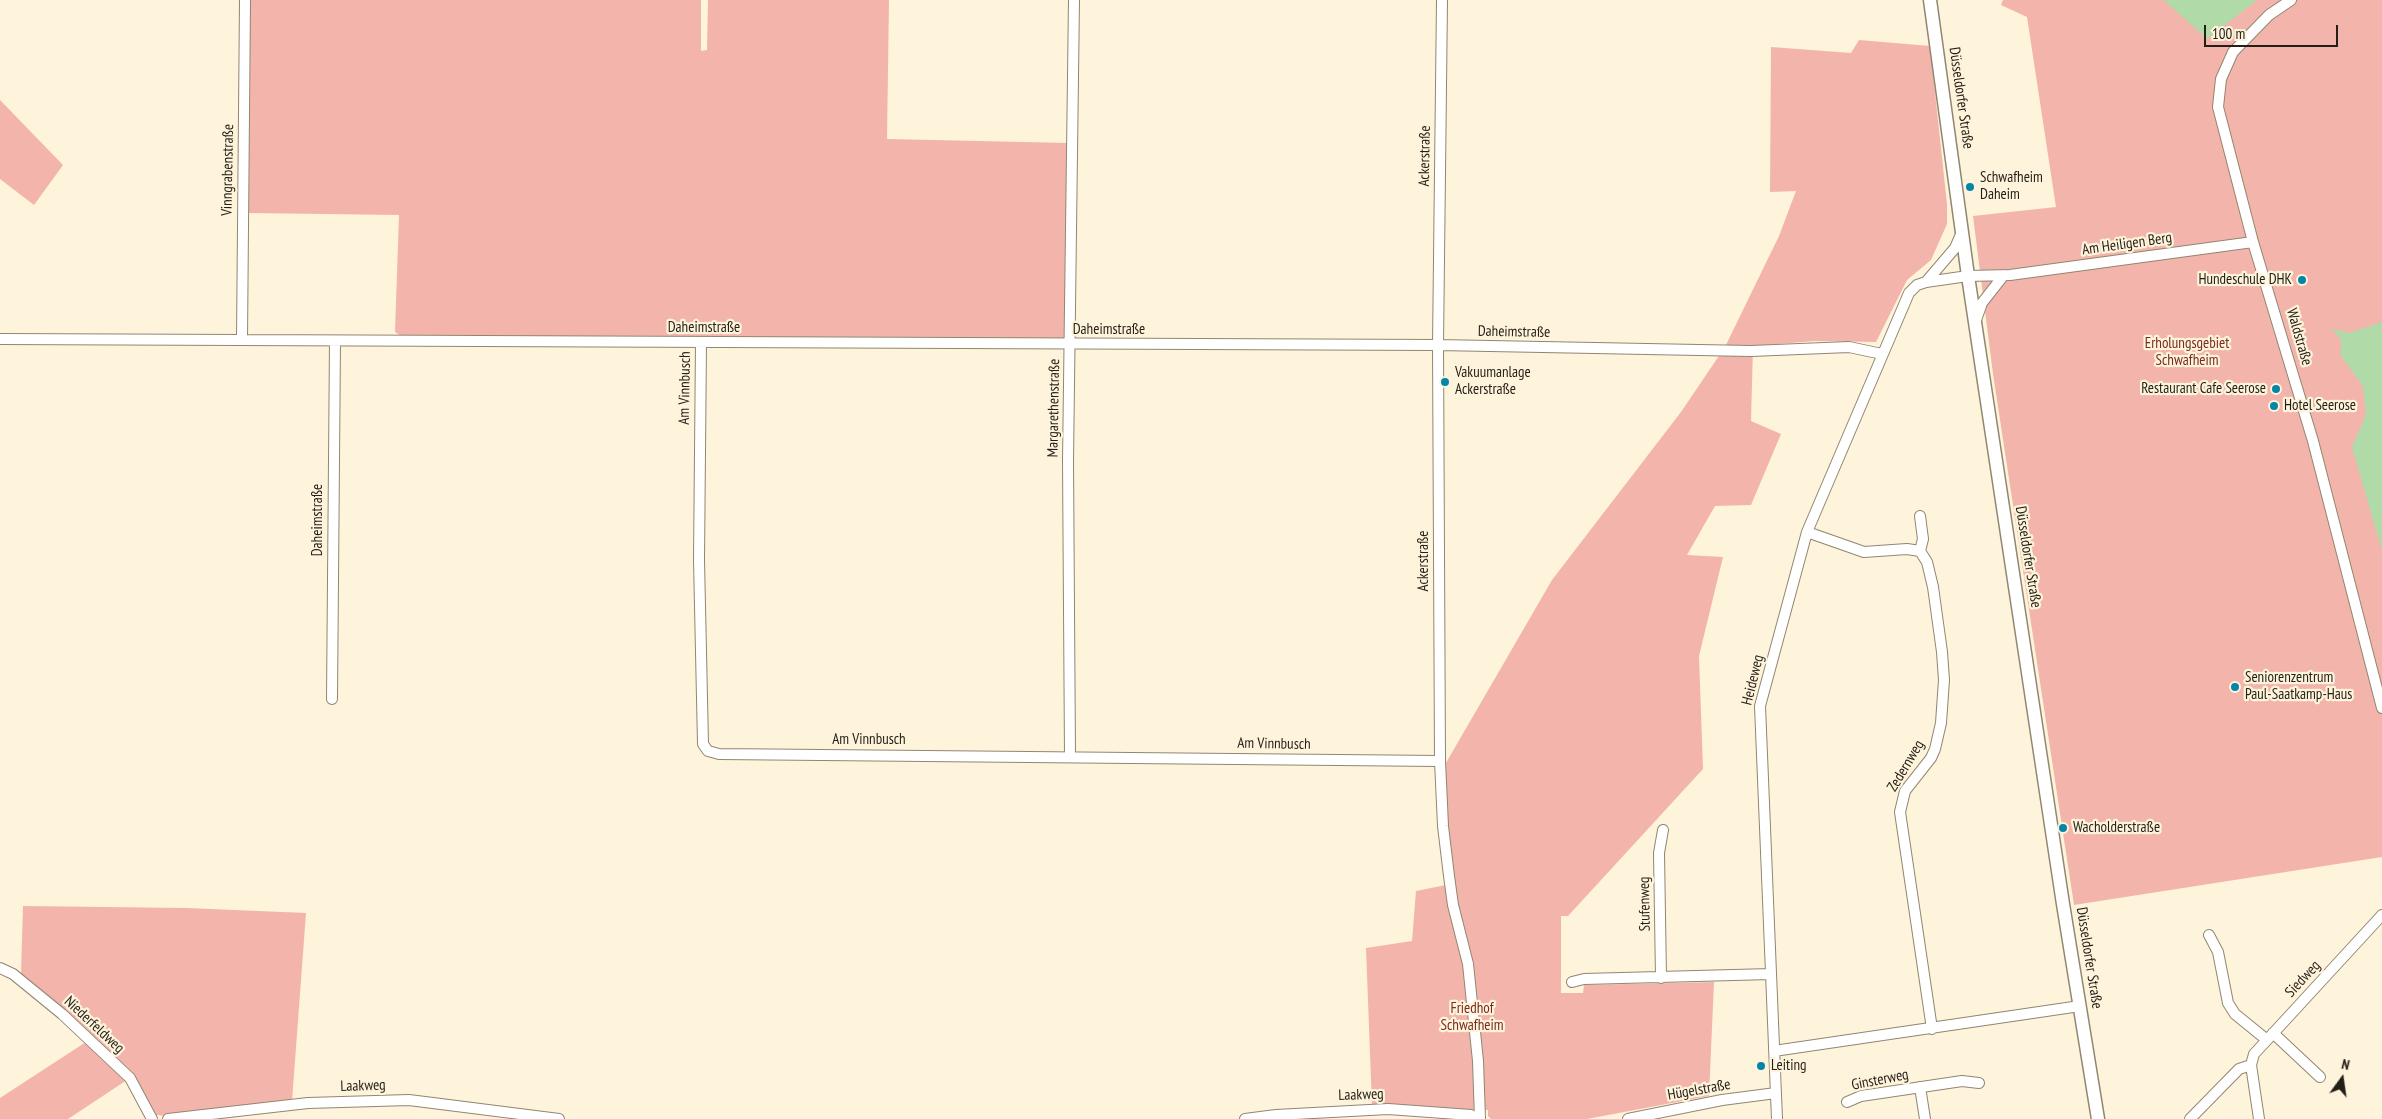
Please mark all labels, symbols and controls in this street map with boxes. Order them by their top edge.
scale bar [2207,15,2341,47]
text: 100 m [2212,24,2245,43]
street label: Düsseldorfer Straße [1945,46,1977,150]
street label: Vinngrabenstraße [218,124,238,216]
street label: Ackerstraße [1415,125,1435,187]
place label: Schwafheim Daheim [1980,169,2043,204]
marker: Schwafheim Daheim [1964,181,1976,193]
street label: Am Heiligen Berg [2081,229,2173,259]
place label: Hundeschule DHK [2198,271,2292,289]
marker: Hundeschule DHK [2296,274,2308,286]
street label: Waldstraße [2282,306,2316,368]
street label: Daheimstraße [668,319,740,337]
street label: Daheimstraße [1073,321,1145,339]
street label: Daheimstraße [1478,322,1550,342]
park label: Erholungsgebiet Schwafheim [2145,335,2229,370]
street label: Am Vinnbusch [675,351,695,425]
street label: Margarethenstraße [1044,358,1064,458]
place label: Vakuumanlage Ackerstraße [1455,364,1531,399]
marker: Vakuumanlage Ackerstraße [1439,376,1451,388]
place label: Restaurant Cafe Seerose [2141,380,2266,398]
marker: Restaurant Cafe Seerose [2270,383,2282,395]
place label: Hotel Seerose [2284,397,2356,415]
marker: Hotel Seerose [2268,400,2280,412]
street label: Daheimstraße [309,484,327,556]
street label: Düsseldorfer Straße [2011,505,2045,609]
street label: Ackerstraße [1415,530,1433,592]
street label: Heideweg [1738,653,1768,707]
place label: Seniorenzentrum Paul-Saatkamp-Haus [2245,669,2352,704]
marker: Seniorenzentrum Paul-Saatkamp-Haus [2229,681,2241,693]
street label: Am Vinnbusch [832,731,906,749]
street label: Am Vinnbusch [1237,734,1311,754]
street label: Zedernweg [1884,737,1928,795]
place label: Wacholderstraße [2073,819,2160,837]
marker: Wacholderstraße [2057,822,2069,834]
street label: Stufenweg [1636,876,1654,932]
street label: Düsseldorfer Straße [2072,906,2106,1010]
street label: Siedweg [2282,957,2324,1001]
street label: Niederfeldweg [60,993,128,1057]
park label: Friedhof Schwafheim [1441,1000,1503,1035]
north arrow [2317,1054,2367,1104]
text: N [2340,1055,2351,1074]
place label: Leiting [1771,1057,1806,1075]
marker: Leiting [1755,1060,1767,1072]
street label: Ginsterweg [1850,1066,1910,1094]
street label: Laakweg [340,1076,386,1096]
street label: Hügelstraße [1666,1076,1732,1104]
street label: Laakweg [1338,1085,1384,1105]

